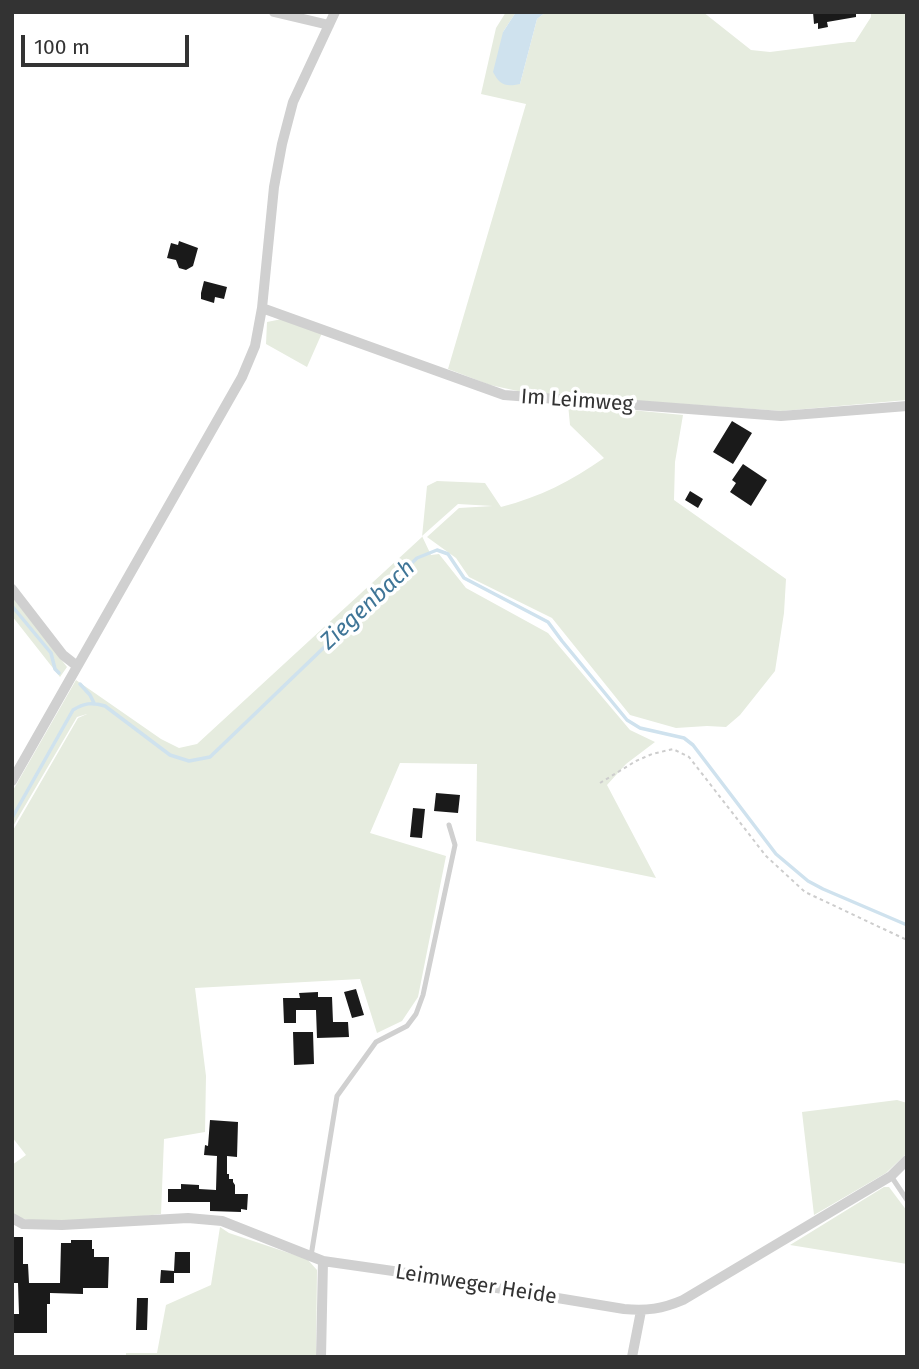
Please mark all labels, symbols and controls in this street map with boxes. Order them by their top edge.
scale bar [24,21,192,65]
text: 100 m [34,34,90,60]
street label: Im Leimweg [520,385,634,417]
water label: Ziegenbach [315,554,421,656]
street label: Leimweger Heide [393,1260,559,1310]

